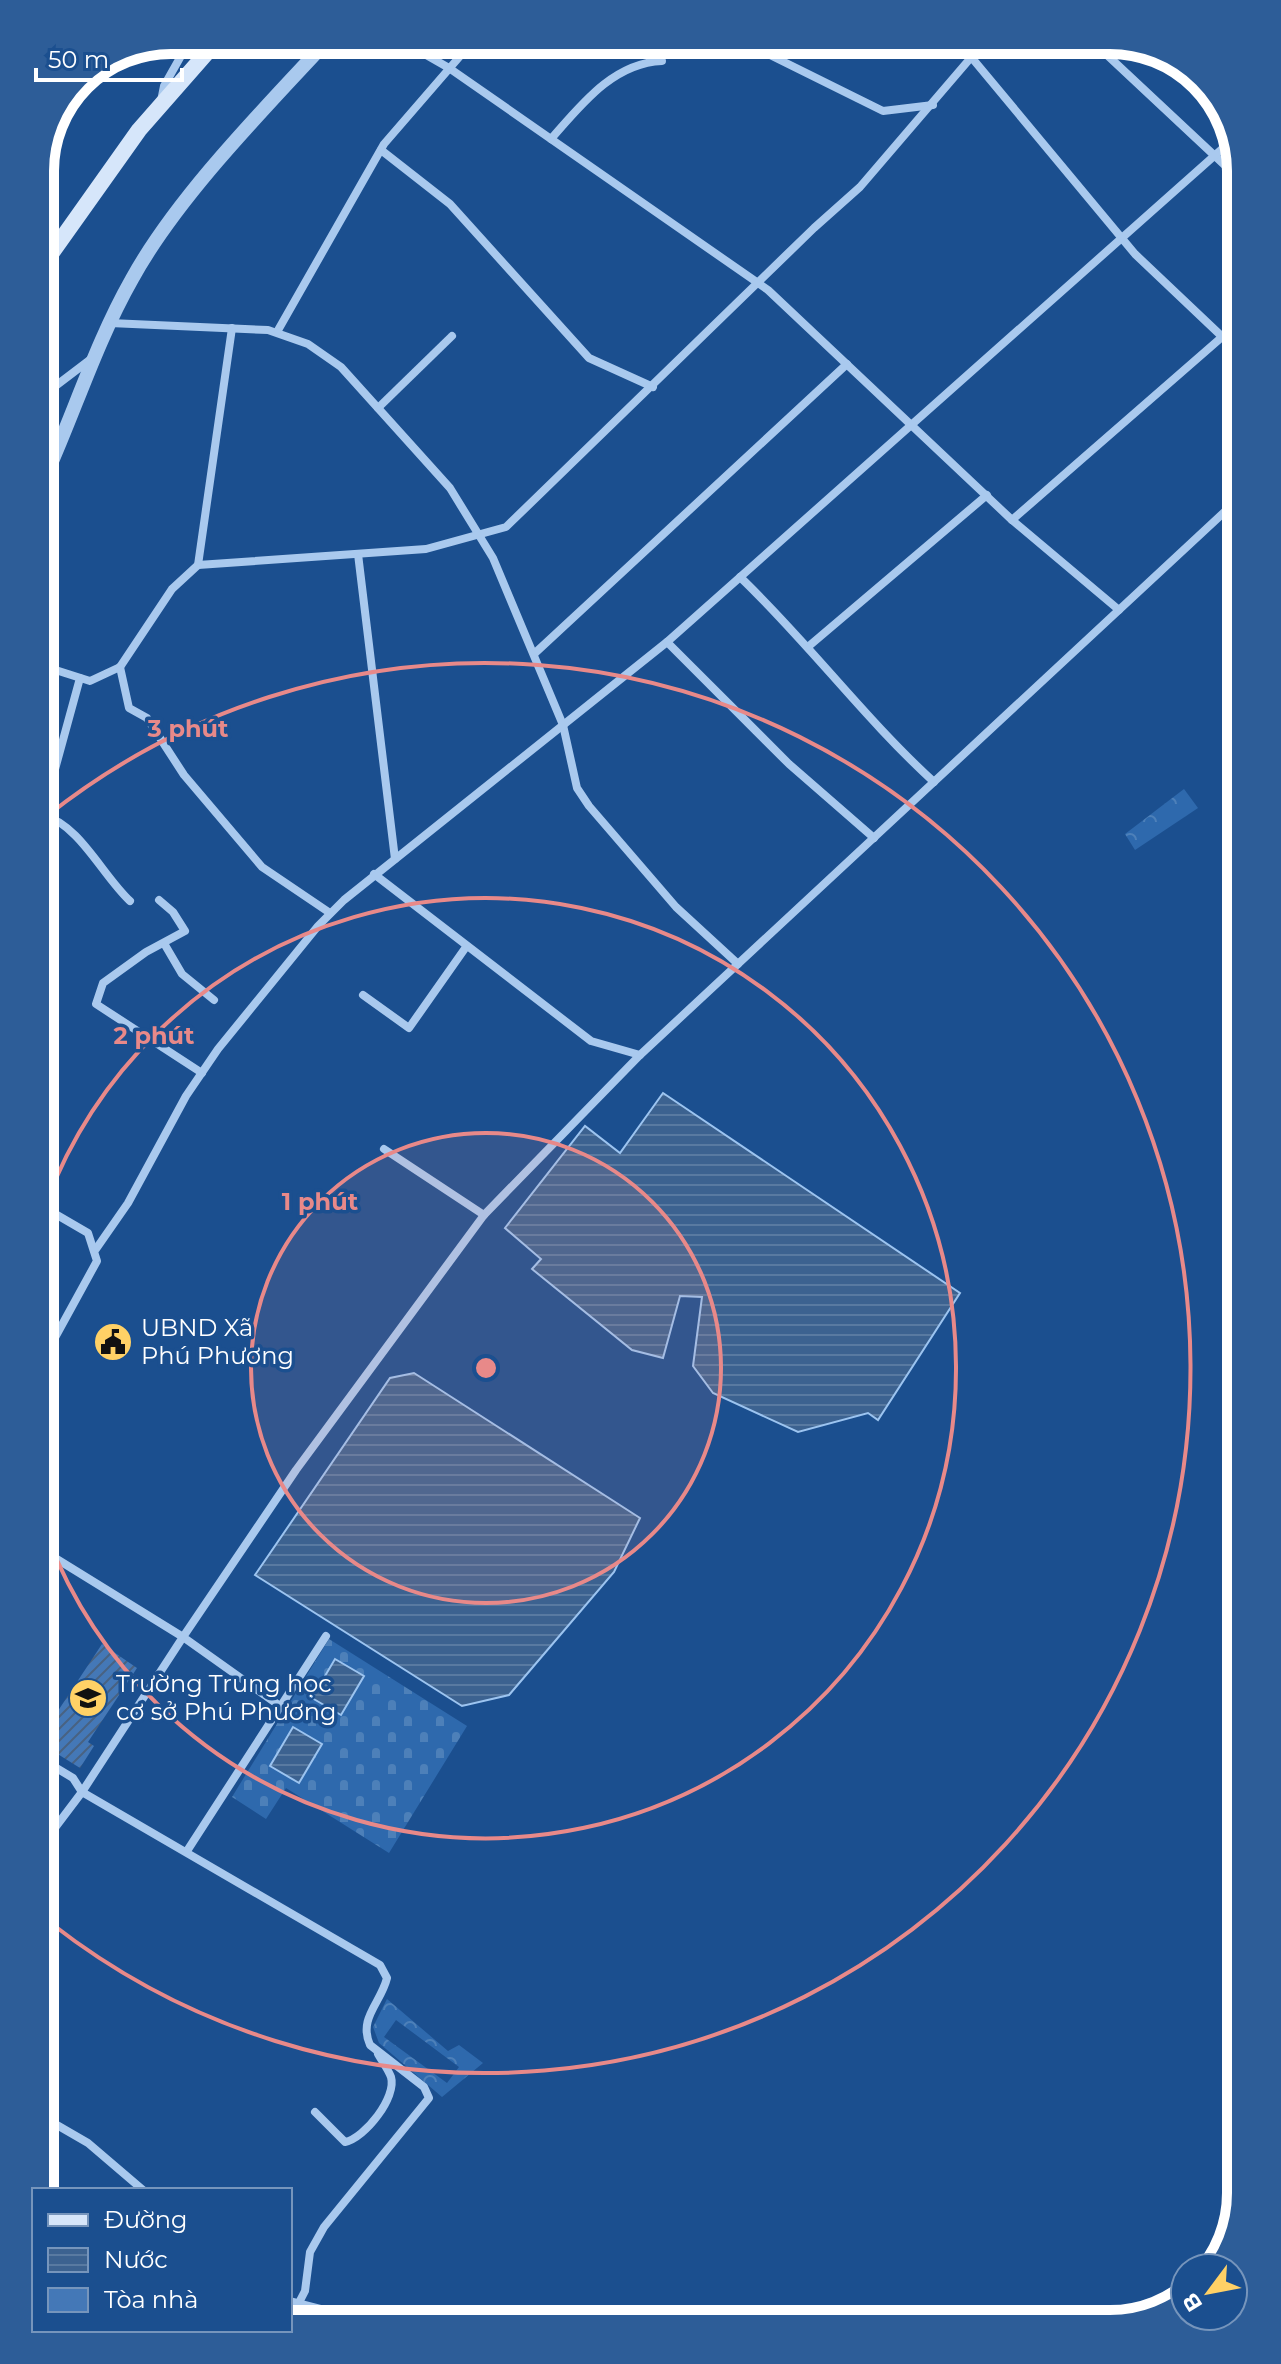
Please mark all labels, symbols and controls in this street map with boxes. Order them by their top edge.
scale bar [36,32,182,82]
text: 50 m [48,45,109,74]
text: 3 phút [146,714,229,743]
text: 2 phút [113,1021,195,1050]
text: 1 phút [282,1187,359,1216]
place label: UBND Xã Phú Phương [141,1313,294,1370]
public building icon: UBND Xã Phú Phương [92,1321,134,1363]
centre of rings [472,1354,500,1382]
place label: Trường Trung học cơ sở Phú Phương [116,1669,337,1726]
school or university icon: Trường Trung học cơ sở Phú Phương [67,1677,109,1719]
legend [32,2188,292,2332]
text: Đường [104,2205,187,2234]
text: Nước [104,2245,168,2274]
north arrow [1169,2252,1249,2332]
text: Tòa nhà [104,2285,198,2314]
text: B [1177,2288,1208,2317]

